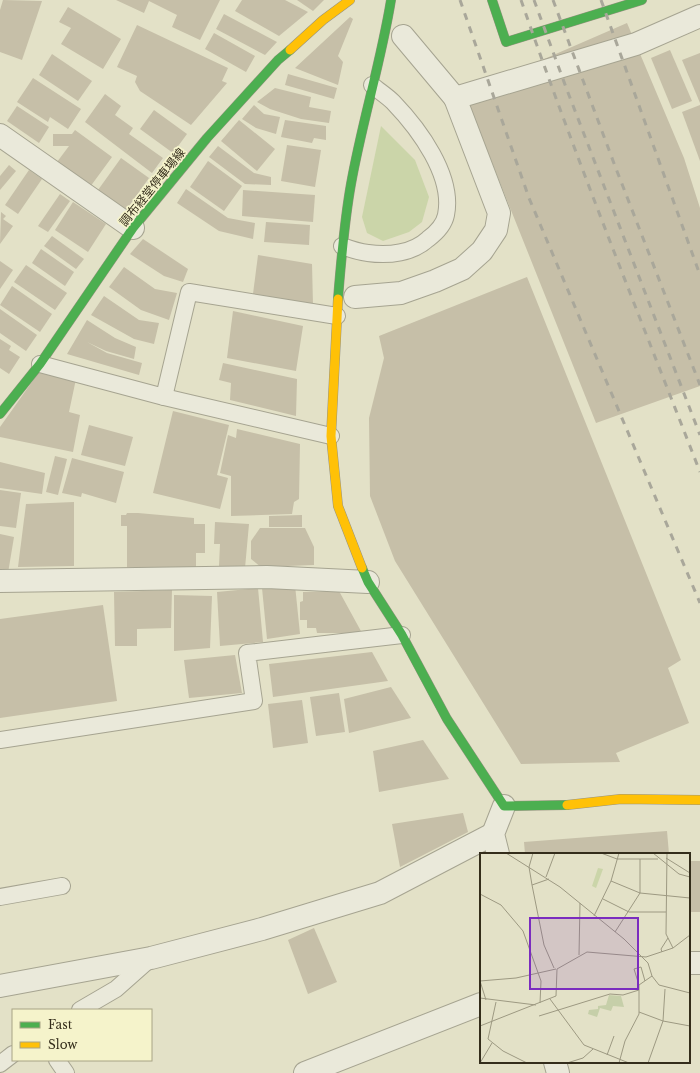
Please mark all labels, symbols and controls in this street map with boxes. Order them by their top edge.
street label: 調布経堂停車場線 [116,145,188,229]
inset map [480,853,690,1063]
legend [12,1009,152,1061]
text: Fast [48,1017,73,1032]
text: Slow [48,1037,78,1052]

